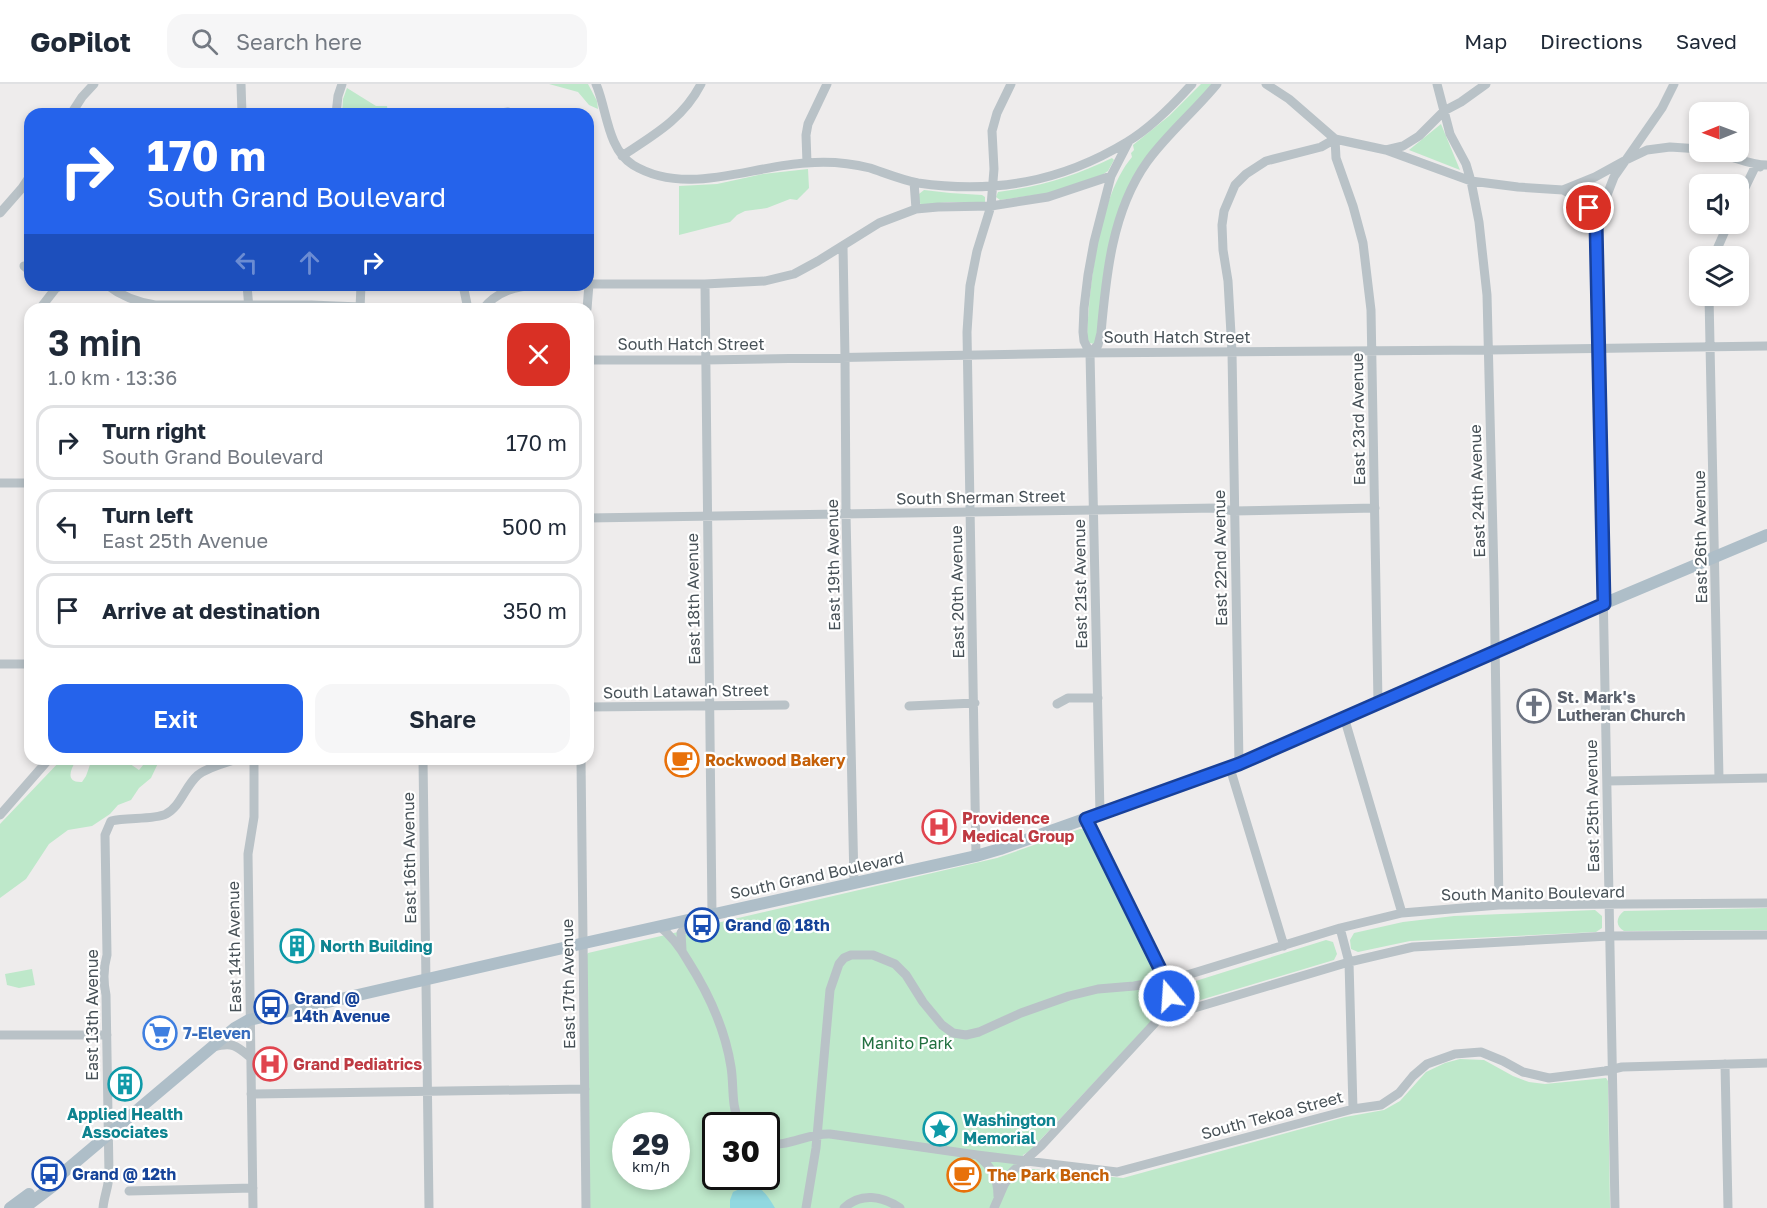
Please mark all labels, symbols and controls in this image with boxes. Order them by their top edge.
search box [167,14,587,68]
text: GoPilot [30,25,131,58]
icon: search [188,25,221,58]
text: Search here [236,28,362,55]
text: Map [1464,28,1507,54]
text: Directions [1540,28,1643,54]
text: Saved [1676,28,1737,54]
north arrow [1689,102,1749,162]
map controls [1689,102,1749,306]
text: 170 m [147,130,266,180]
icon: right [48,132,126,210]
button: sound [1689,174,1749,234]
text: South Grand Boulevard [147,181,446,213]
pin [1563,182,1614,233]
icon: arrive [1572,191,1605,224]
icon: left [230,246,263,279]
icon: ahead [293,246,326,279]
icon: right [356,246,389,279]
button: layers [1689,246,1749,306]
text: 3 min [48,321,142,364]
button: close [507,323,570,386]
street label: South Hatch Street [1103,327,1251,347]
street label: South Hatch Street [617,334,765,354]
street label: East 23rd Avenue [1347,353,1369,485]
text: 1.0 km · 13:36 [48,365,177,389]
text: Turn right [102,417,206,444]
street label: East 24th Avenue [1465,424,1489,558]
icon: right [51,426,84,459]
text: 170 m [506,429,567,456]
text: South Grand Boulevard [102,444,324,468]
street label: East 26th Avenue [1689,470,1711,604]
street label: South Sherman Street [896,486,1066,508]
street label: East 22nd Avenue [1209,490,1231,626]
street label: East 19th Avenue [822,499,844,631]
text: Turn left [102,501,193,528]
icon: left [51,510,84,543]
text: 500 m [502,513,567,540]
street label: East 21st Avenue [1069,519,1091,649]
street label: East 20th Avenue [946,525,968,659]
text: East 25th Avenue [102,528,268,552]
street label: East 18th Avenue [682,533,704,665]
icon: arrive [51,594,84,627]
text: Arrive at destination [102,597,320,624]
text: 350 m [503,597,567,624]
street label: South Latawah Street [603,680,769,702]
button: Exit [48,684,303,753]
button: Share [315,684,570,753]
place label: St. Mark's Lutheran Church [1557,687,1685,725]
church icon: St. Mark's Lutheran Church [1516,688,1552,724]
street label: East 25th Avenue [1581,739,1603,873]
cafe icon: Rockwood Bakery [664,742,700,778]
place label: Rockwood Bakery [705,750,846,770]
street label: East 16th Avenue [398,792,420,924]
place label: Providence Medical Group [962,808,1075,846]
hospital icon: Providence Medical Group [921,809,957,845]
street label: South Grand Boulevard [728,847,906,903]
street label: East 14th Avenue [223,881,245,1013]
street label: South Manito Boulevard [1441,881,1625,905]
bus stop icon: Grand @ 18th [684,907,720,943]
place label: Grand @ 18th [725,915,830,935]
street label: East 17th Avenue [557,919,579,1049]
building icon: North Building [279,928,315,964]
place label: North Building [320,936,433,956]
street label: East 13th Avenue [82,949,102,1081]
position arrow [1137,964,1201,1028]
place label: Grand @ 14th Avenue [294,988,390,1026]
bus stop icon: Grand @ 14th Avenue [253,989,289,1025]
supermarket icon: 7-Eleven [142,1015,178,1051]
place label: 7-Eleven [183,1023,251,1043]
park label: Manito Park [861,1033,953,1053]
hospital icon: Grand Pediatrics [252,1046,288,1082]
place label: Grand Pediatrics [293,1054,422,1074]
building icon: Applied Health Associates [107,1066,143,1102]
street label: South Tekoa Street [1199,1086,1345,1144]
place label: Applied Health Associates [67,1104,183,1142]
place label: Washington Memorial [963,1110,1056,1148]
place icon: Washington Memorial [922,1111,958,1147]
speed limit sign: 30 [702,1112,780,1190]
text: 29 [632,1126,670,1162]
bus stop icon: Grand @ 12th [31,1156,67,1192]
text: km/h [632,1157,670,1175]
cafe icon: The Park Bench [946,1157,982,1193]
place label: Grand @ 12th [72,1164,176,1184]
place label: The Park Bench [987,1165,1109,1185]

